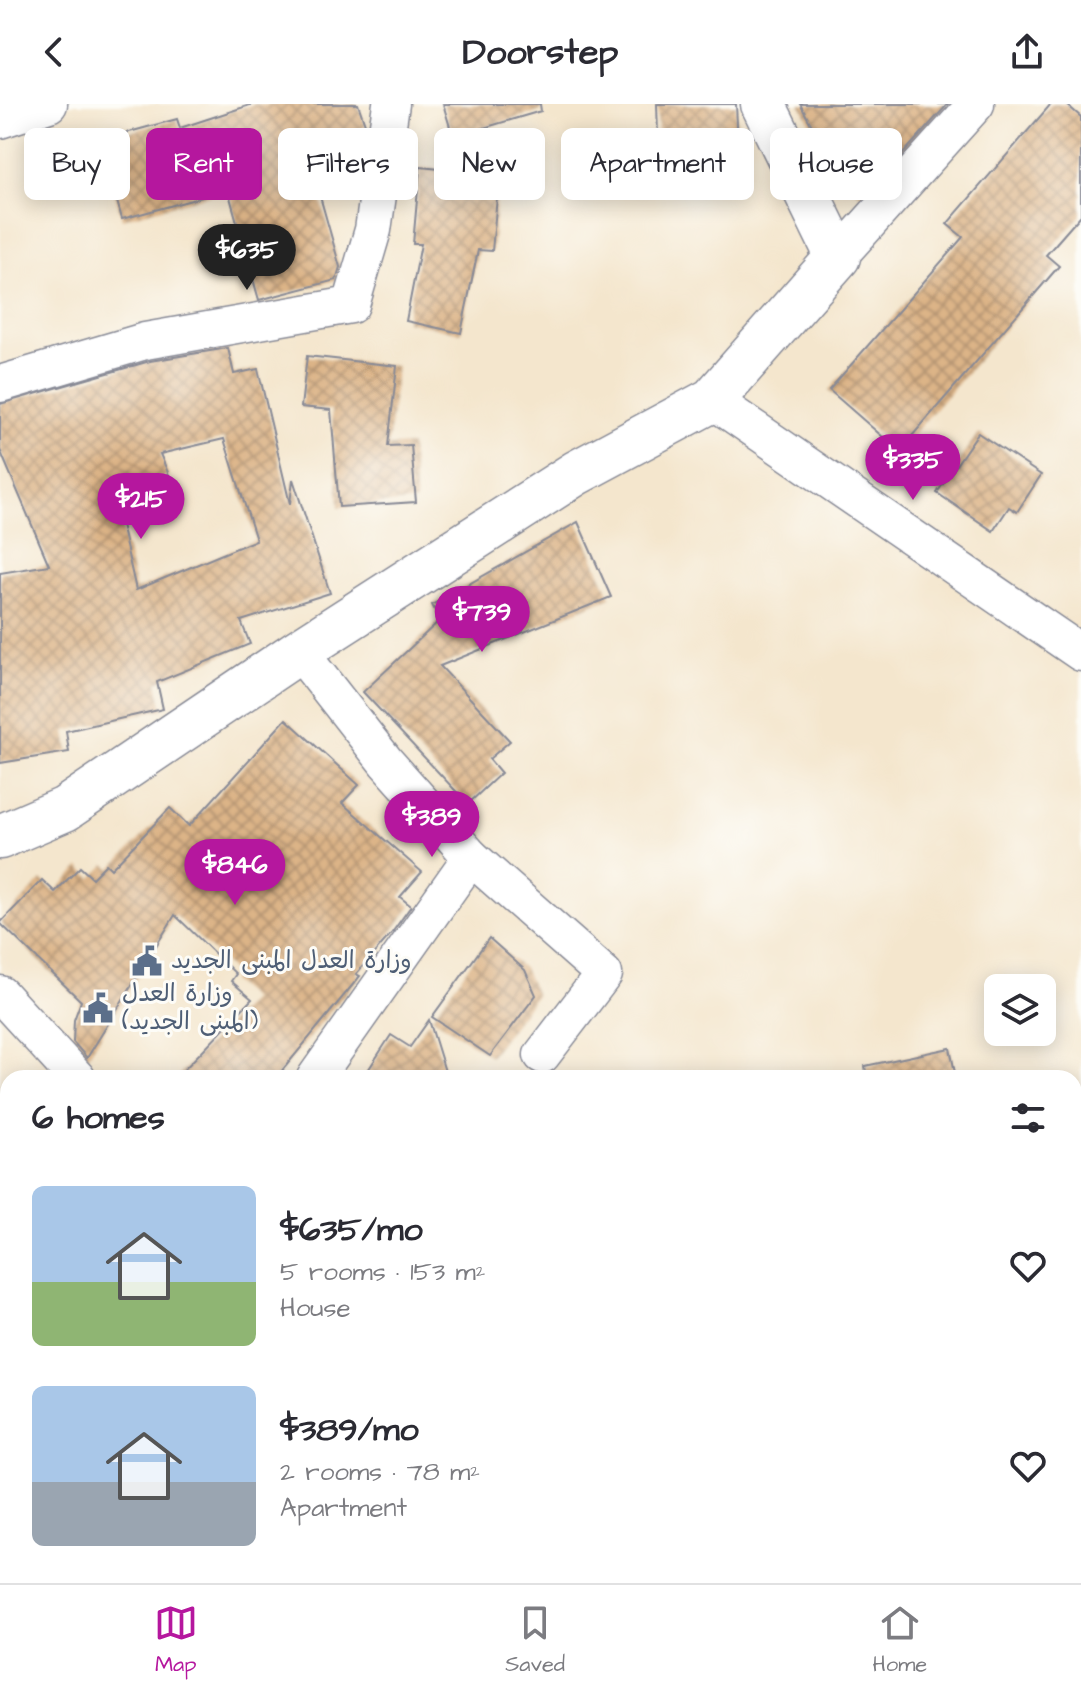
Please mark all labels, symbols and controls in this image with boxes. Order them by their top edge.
text: Doorstep [463,27,618,78]
icon: back [32,30,76,74]
icon: share [1005,30,1049,74]
chip: Buy [24,128,130,200]
chip: Rent [146,128,262,200]
chip: Filters [278,128,418,200]
chip: New [434,128,545,200]
chip: Apartment [561,128,754,200]
chip: House [770,128,902,200]
pin: $635 [200,224,294,292]
text: $635 [216,232,278,268]
pin: $335 [866,434,960,502]
text: $335 [883,442,943,478]
pin: $215 [94,473,188,541]
text: $215 [115,481,167,517]
pin: $739 [435,586,529,654]
text: $739 [453,594,511,630]
pin: $389 [385,791,479,859]
text: $389 [402,799,462,835]
pin: $846 [188,839,282,907]
text: $846 [202,847,268,883]
public building icon: وزارة العدل المبنى الجديد [130,944,164,978]
place label: وزارة العدل المبنى الجديد [171,944,412,978]
map controls [984,974,1056,1046]
button: layers [984,974,1056,1046]
place label: وزارة العدل (المبنى الجديد) [122,977,258,1039]
public building icon: وزارة العدل (المبنى الجديد) [81,991,115,1025]
text: 6 homes [32,1094,165,1142]
icon: filters [1006,1096,1050,1140]
text: $635/mo [280,1206,423,1254]
icon: home [96,1218,192,1314]
icon: heart [1006,1244,1050,1288]
text: 5 rooms · 153 m² [280,1254,486,1290]
text: House [280,1290,351,1326]
text: $389/mo [280,1406,419,1454]
icon: home [96,1418,192,1514]
icon: heart [1006,1444,1050,1488]
text: 2 rooms · 78 m² [280,1454,480,1490]
text: Apartment [280,1490,407,1526]
tab: Map [154,1601,198,1680]
tab: Saved [505,1601,565,1680]
tab: Home [873,1601,927,1680]

